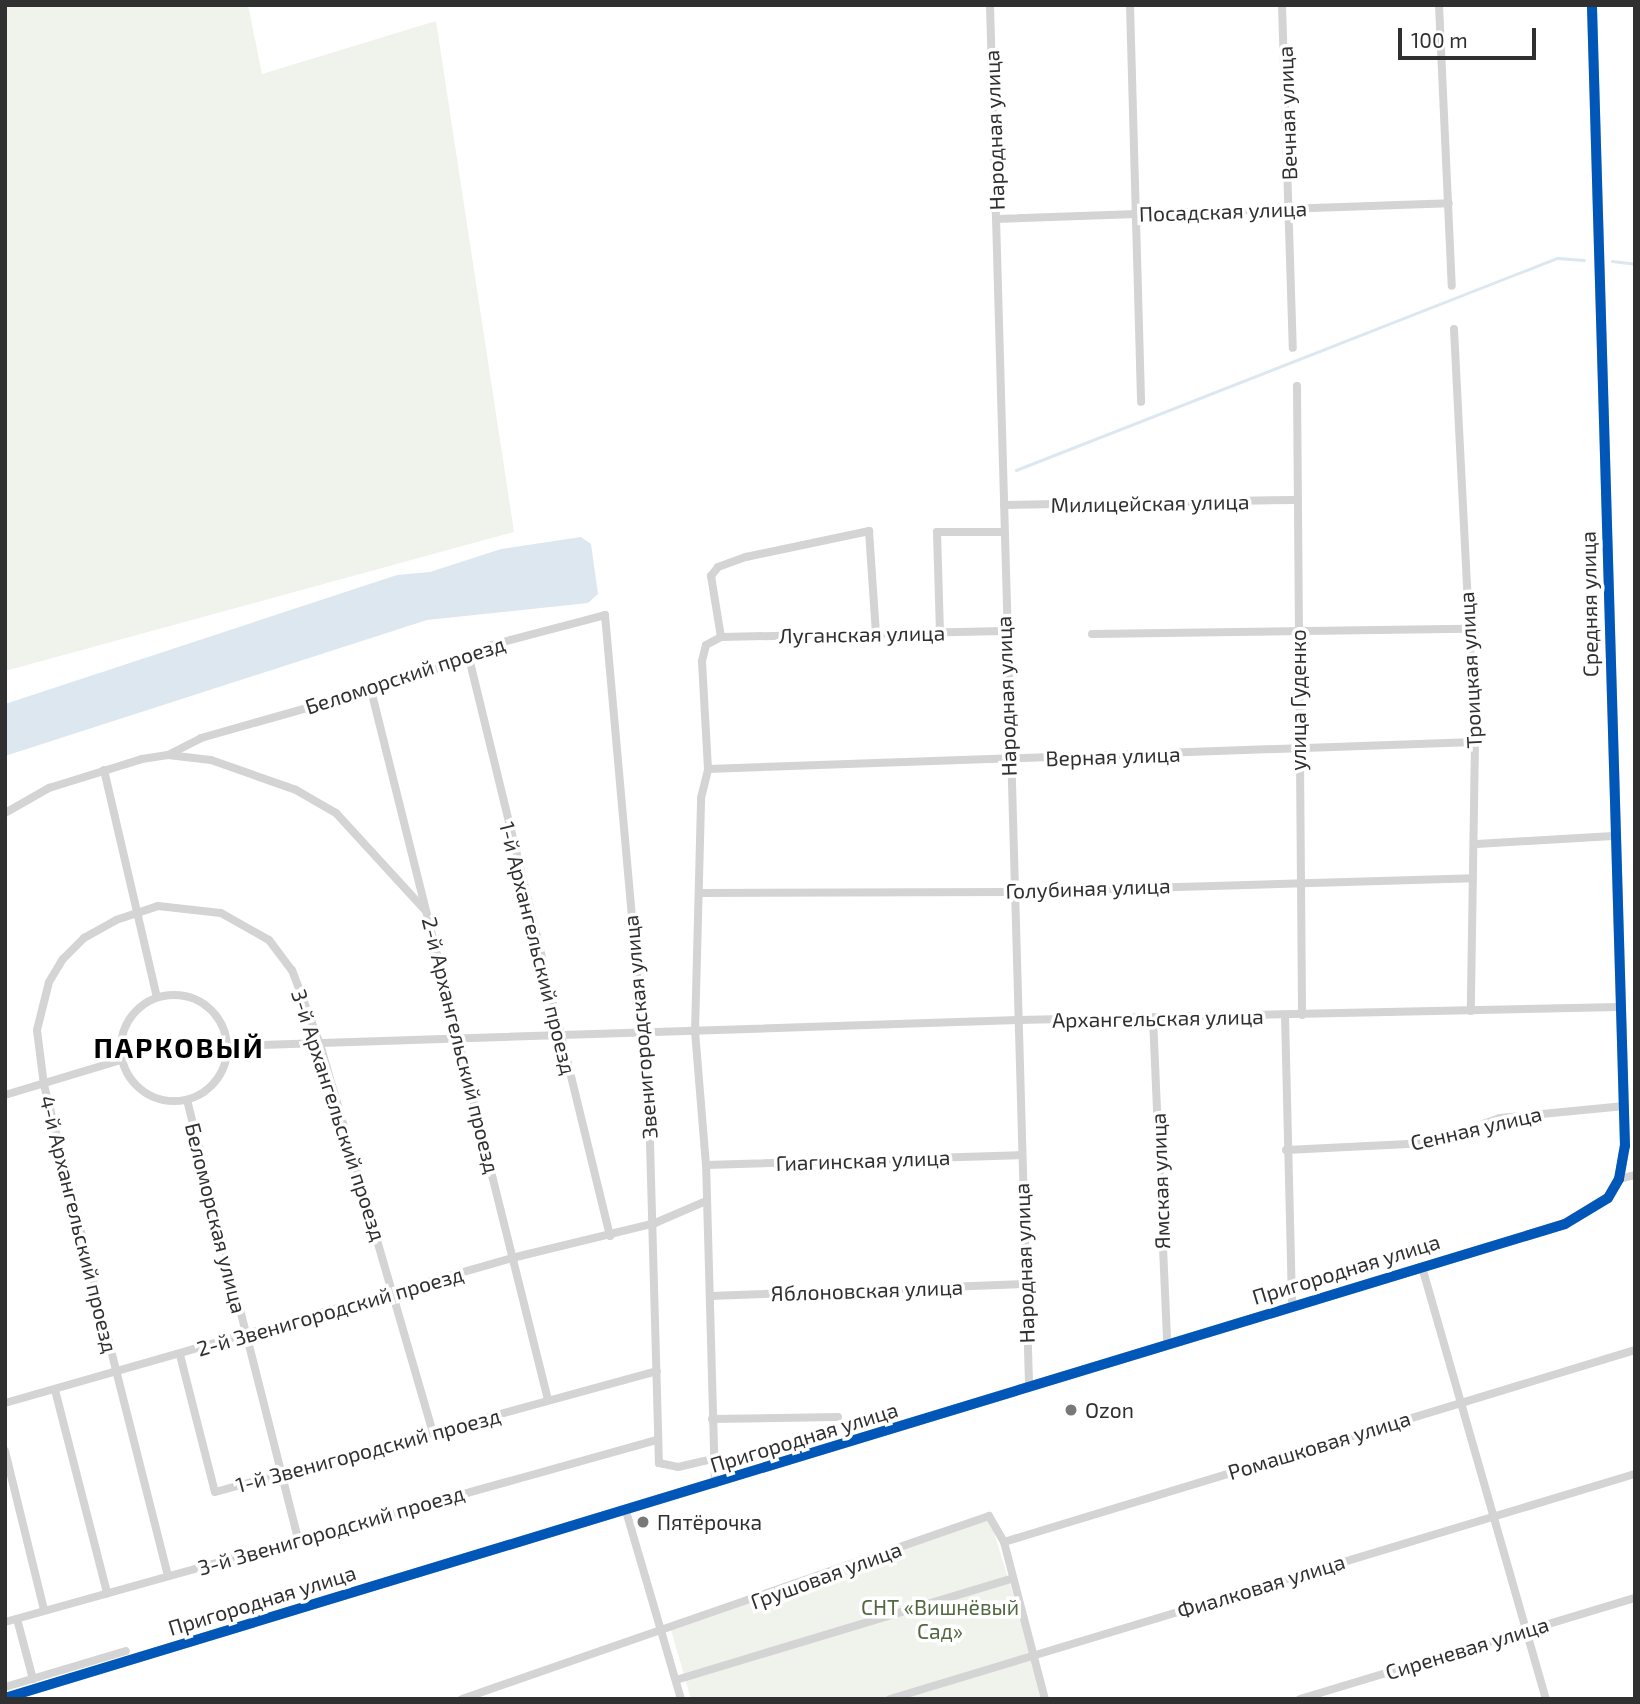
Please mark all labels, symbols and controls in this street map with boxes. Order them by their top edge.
scale bar [1402,14,1540,58]
text: 100 m [1411,27,1468,52]
street label: Вечная улица [1272,46,1302,180]
street label: Народная улица [979,49,1009,211]
street label: Посадская улица [1139,195,1307,227]
street label: Милицейская улица [1050,489,1250,517]
street label: Средняя улица [1575,531,1603,677]
street label: Троицкая улица [1453,591,1487,749]
street label: Народная улица [991,615,1021,777]
street label: Луганская улица [779,620,945,648]
street label: улица Гуденко [1285,629,1311,771]
street label: Беломорский проезд [302,631,508,719]
street label: Верная улица [1045,741,1181,771]
street label: 1-й Архангельский проезд [494,819,582,1077]
street label: Голубиная улица [1005,873,1171,903]
street label: 2-й Архангельский проезд [417,914,505,1176]
street label: Звенигородская улица [618,914,662,1140]
street label: 3-й Архангельский проезд [286,986,392,1244]
street label: Архангельская улица [1052,1004,1264,1032]
district label: ПАРКОВЫЙ [94,1030,264,1064]
street label: 4-й Архангельский проезд [35,1093,123,1355]
street label: Сенная улица [1408,1101,1544,1155]
street label: Ямская улица [1145,1112,1175,1250]
street label: Беломорская улица [180,1120,252,1316]
street label: Гиагинская улица [775,1144,951,1176]
street label: Народная улица [1009,1182,1039,1344]
street label: Пригородная улица [1249,1228,1443,1310]
street label: 2-й Звенигородский проезд [194,1261,466,1361]
street label: Яблоновская улица [770,1274,964,1306]
street label: Пригородная улица [707,1396,901,1478]
place label: Ozon [1085,1397,1134,1423]
marker: Ozon [1063,1402,1079,1418]
street label: 1-й Звенигородский проезд [233,1403,503,1497]
street label: Ромашковая улица [1225,1405,1413,1485]
street label: 3-й Звенигородский проезд [195,1480,467,1580]
place label: Пятёрочка [657,1509,762,1535]
marker: Пятёрочка [635,1514,651,1530]
street label: Грушовая улица [747,1536,905,1614]
street label: Фиалковая улица [1174,1548,1348,1624]
street label: Пригородная улица [165,1559,359,1641]
park label: СНТ «Вишнёвый Cад» [861,1594,1019,1644]
street label: Сиреневая улица [1382,1611,1552,1685]

